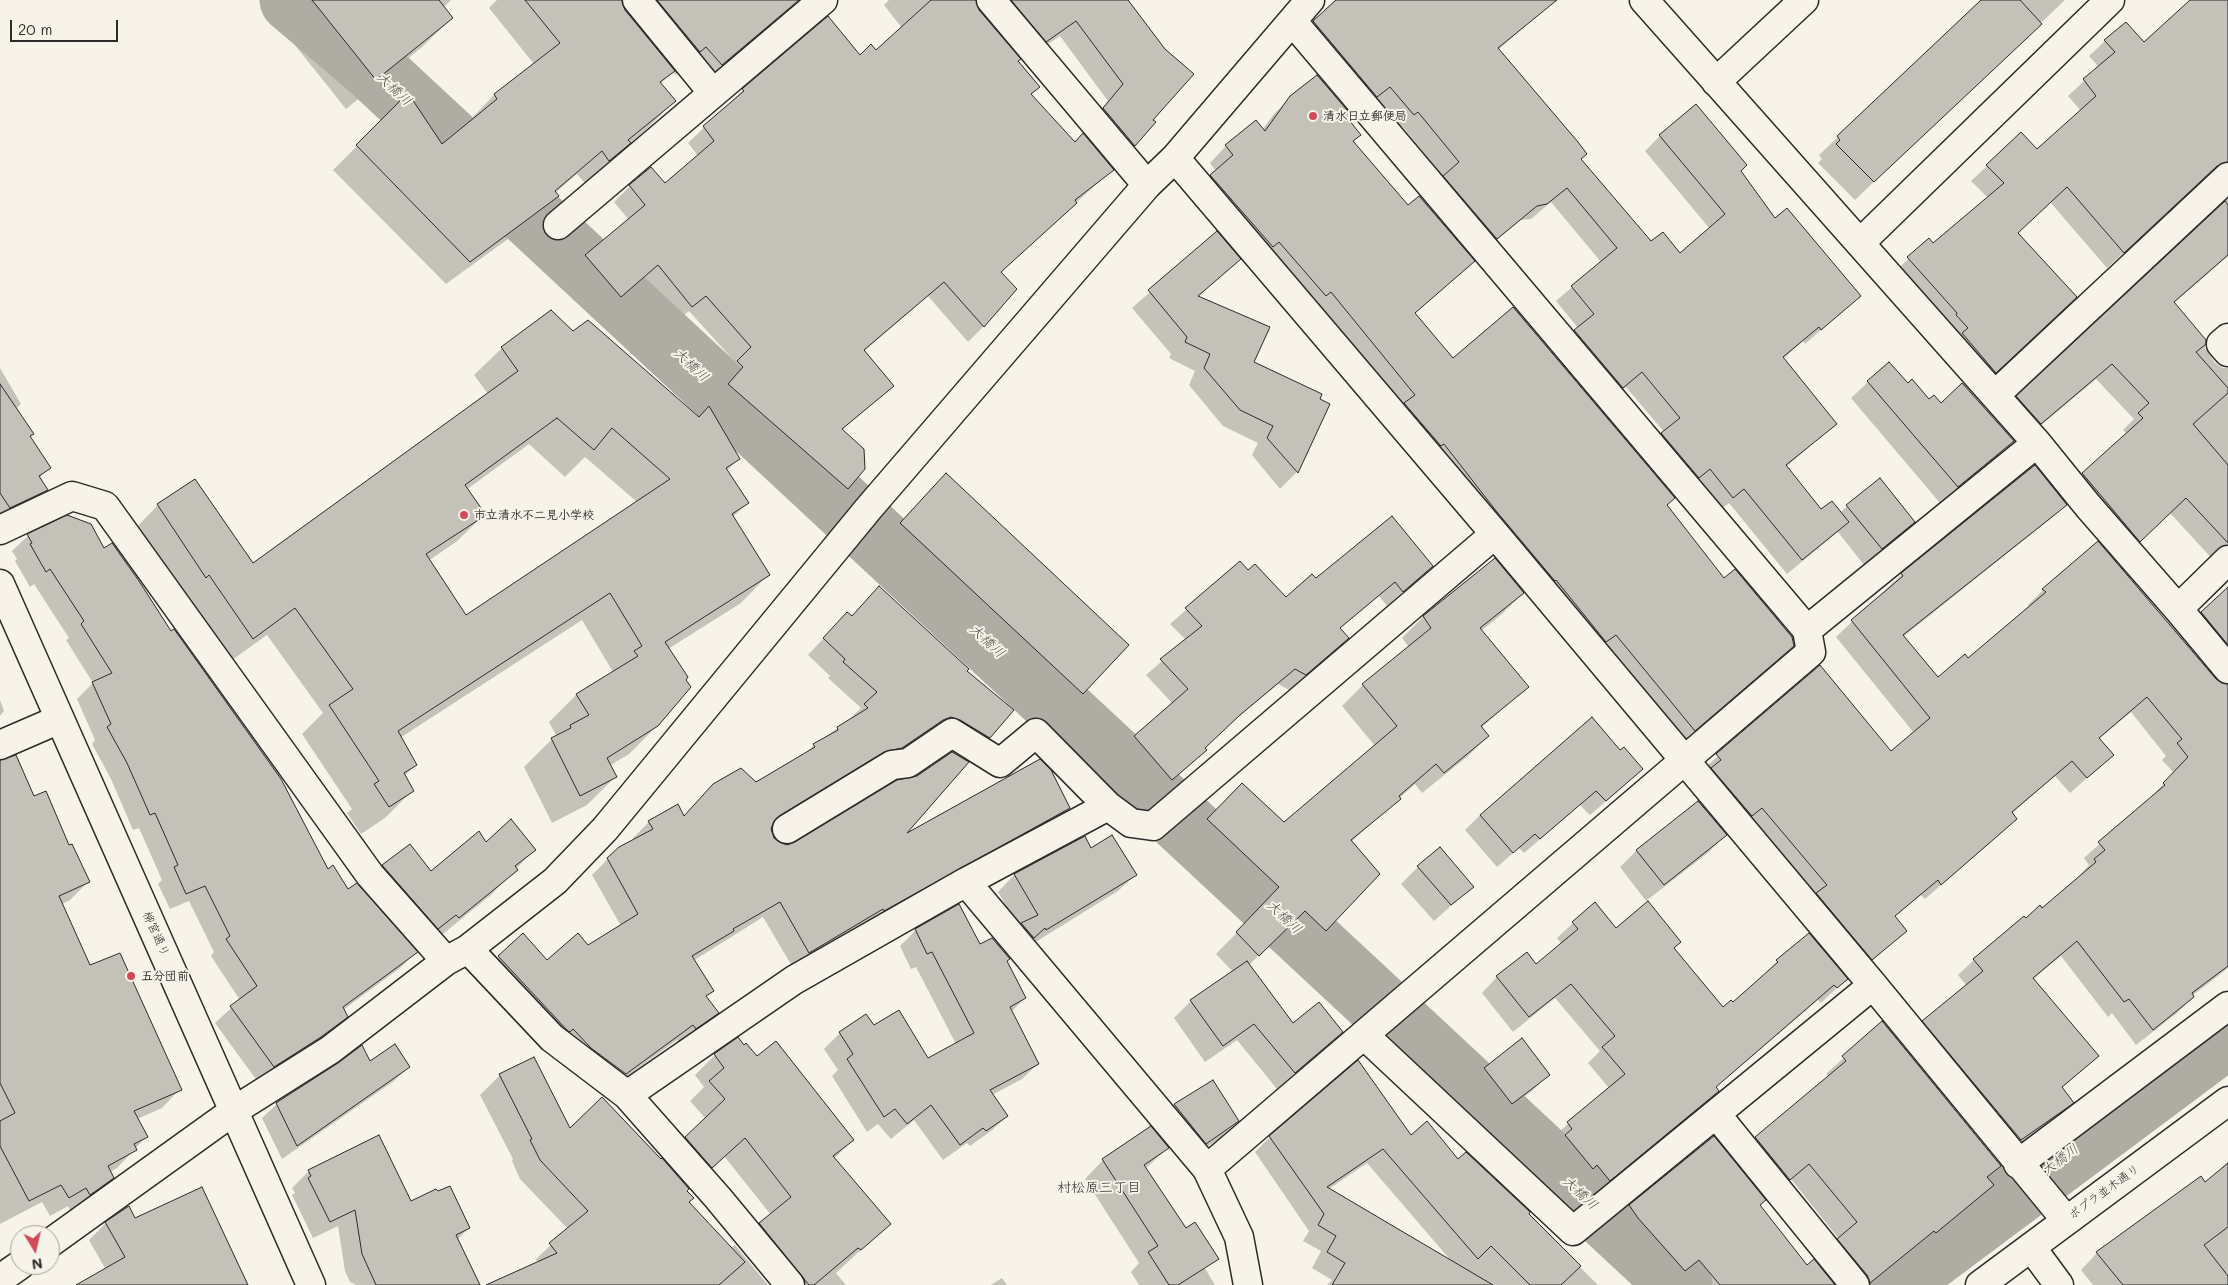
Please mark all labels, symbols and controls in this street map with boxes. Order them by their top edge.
scale bar [12,10,120,42]
text: 20 m [18,19,52,39]
water label: 大橋川 [373,69,415,109]
place label: 清水日立郵便局 [1323,109,1407,123]
marker: 清水日立郵便局 [1307,110,1319,122]
water label: 大橋川 [670,345,712,385]
place label: 市立清水不二見小学校 [474,508,594,522]
marker: 市立清水不二見小学校 [458,509,470,521]
water label: 大橋川 [966,621,1008,661]
water label: 大橋川 [1263,897,1305,937]
street label: 柳宮通り [140,909,172,959]
place label: 五分団前 [141,969,189,983]
marker: 五分団前 [125,970,137,982]
water label: 大橋川 [2038,1141,2082,1179]
street label: ポプラ並木通り [2066,1161,2142,1223]
water label: 大橋川 [1559,1173,1601,1213]
district label: 村松原三丁目 [1057,1180,1141,1196]
north arrow [10,1225,60,1275]
text: N [31,1254,44,1275]

